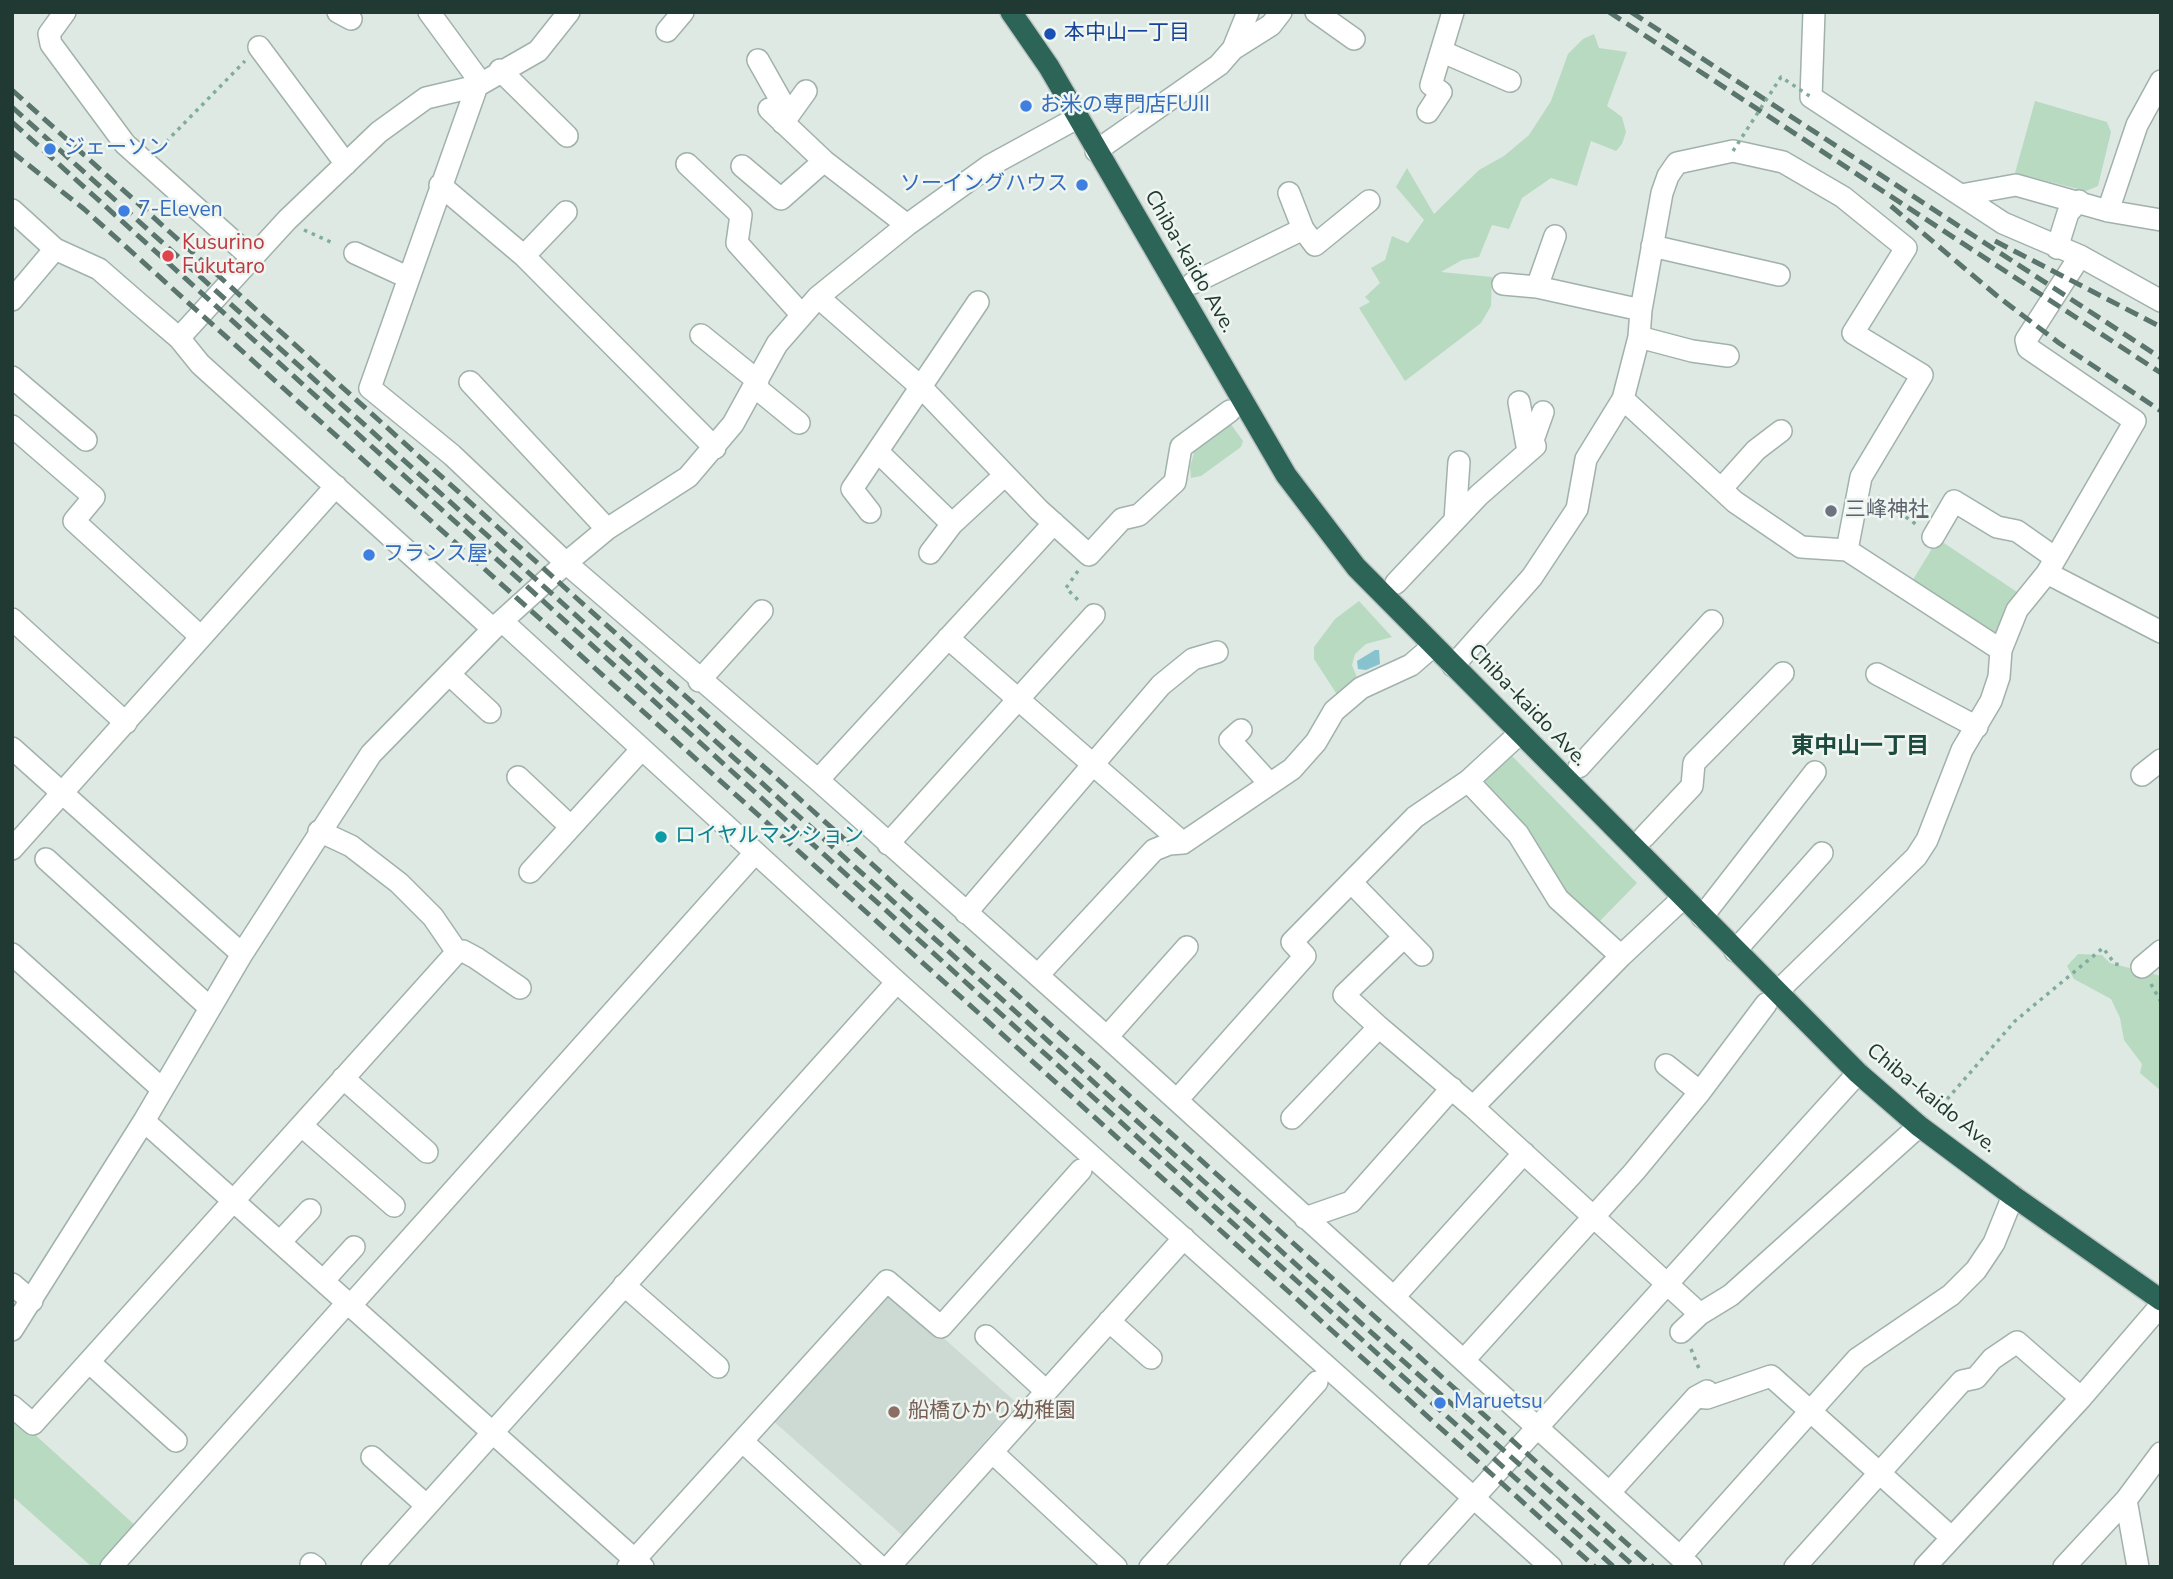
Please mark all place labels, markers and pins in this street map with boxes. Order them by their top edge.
place label: 本中山一丁目 [1064,21,1190,47]
marker: 本中山一丁目 [1042,26,1058,42]
place label: お米の専門店FUJII [1040,93,1210,119]
marker: お米の専門店FUJII [1018,98,1034,114]
place label: ジェーソン [64,136,169,162]
marker: ジェーソン [42,141,58,157]
place label: ソーイングハウス [900,172,1068,198]
marker: ソーイングハウス [1074,177,1090,193]
place label: 7-Eleven [138,198,223,224]
marker: 7-Eleven [116,203,132,219]
place label: Kusurino Fukutaro [182,231,265,281]
marker: Kusurino Fukutaro [160,248,176,264]
place label: 三峰神社 [1845,498,1929,524]
marker: 三峰神社 [1823,503,1839,519]
place label: フランス屋 [383,542,488,568]
marker: フランス屋 [361,547,377,563]
place label: ロイヤルマンション [675,824,864,850]
marker: ロイヤルマンション [653,829,669,845]
place label: Maruetsu [1454,1390,1543,1416]
marker: Maruetsu [1432,1395,1448,1411]
place label: 船橋ひかり幼稚園 [908,1399,1076,1425]
marker: 船橋ひかり幼稚園 [886,1404,902,1420]

